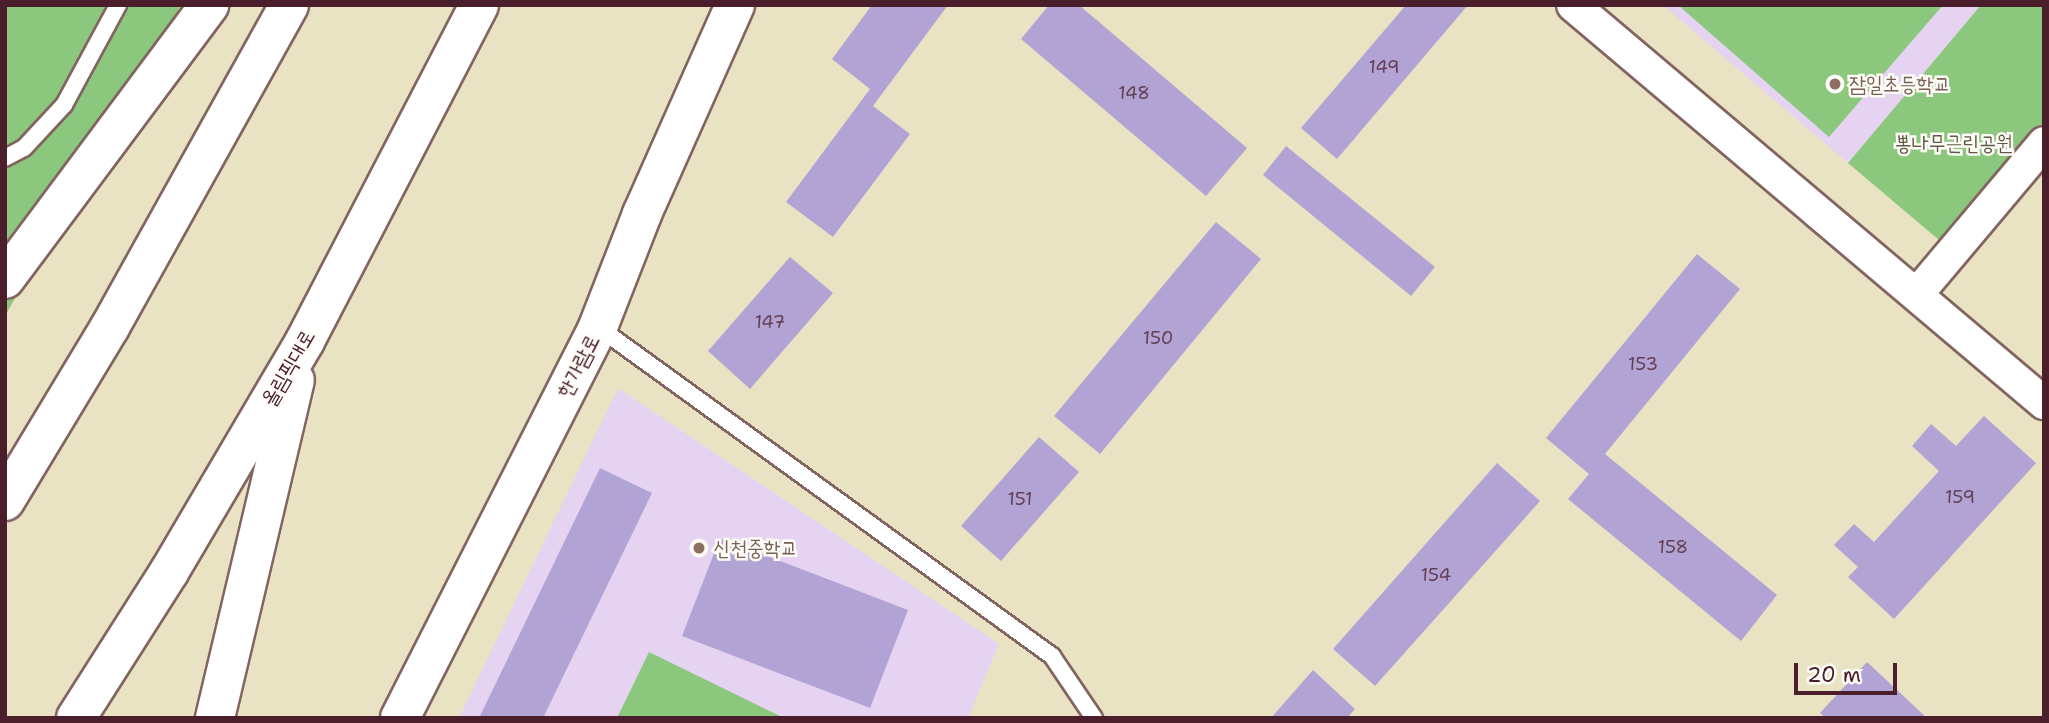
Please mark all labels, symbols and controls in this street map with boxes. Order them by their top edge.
house number: 149 [1368,56,1400,78]
place label: 잠일초등학교 [1849,71,1950,97]
marker: 잠일초등학교 [1827,76,1843,92]
house number: 148 [1118,82,1150,104]
park label: 뽕나무근린공원 [1895,130,2013,156]
house number: 147 [755,311,785,333]
street label: 올림픽대로 [256,325,320,411]
house number: 150 [1143,327,1173,349]
street label: 한가람로 [551,330,605,402]
house number: 153 [1628,353,1658,375]
house number: 159 [1945,486,1975,508]
house number: 151 [1007,488,1033,510]
place label: 신천중학교 [713,535,797,561]
house number: 158 [1658,536,1688,558]
marker: 신천중학교 [691,540,707,556]
house number: 154 [1421,564,1451,586]
scale bar [1797,650,1900,694]
text: 20 m [1807,661,1861,689]

